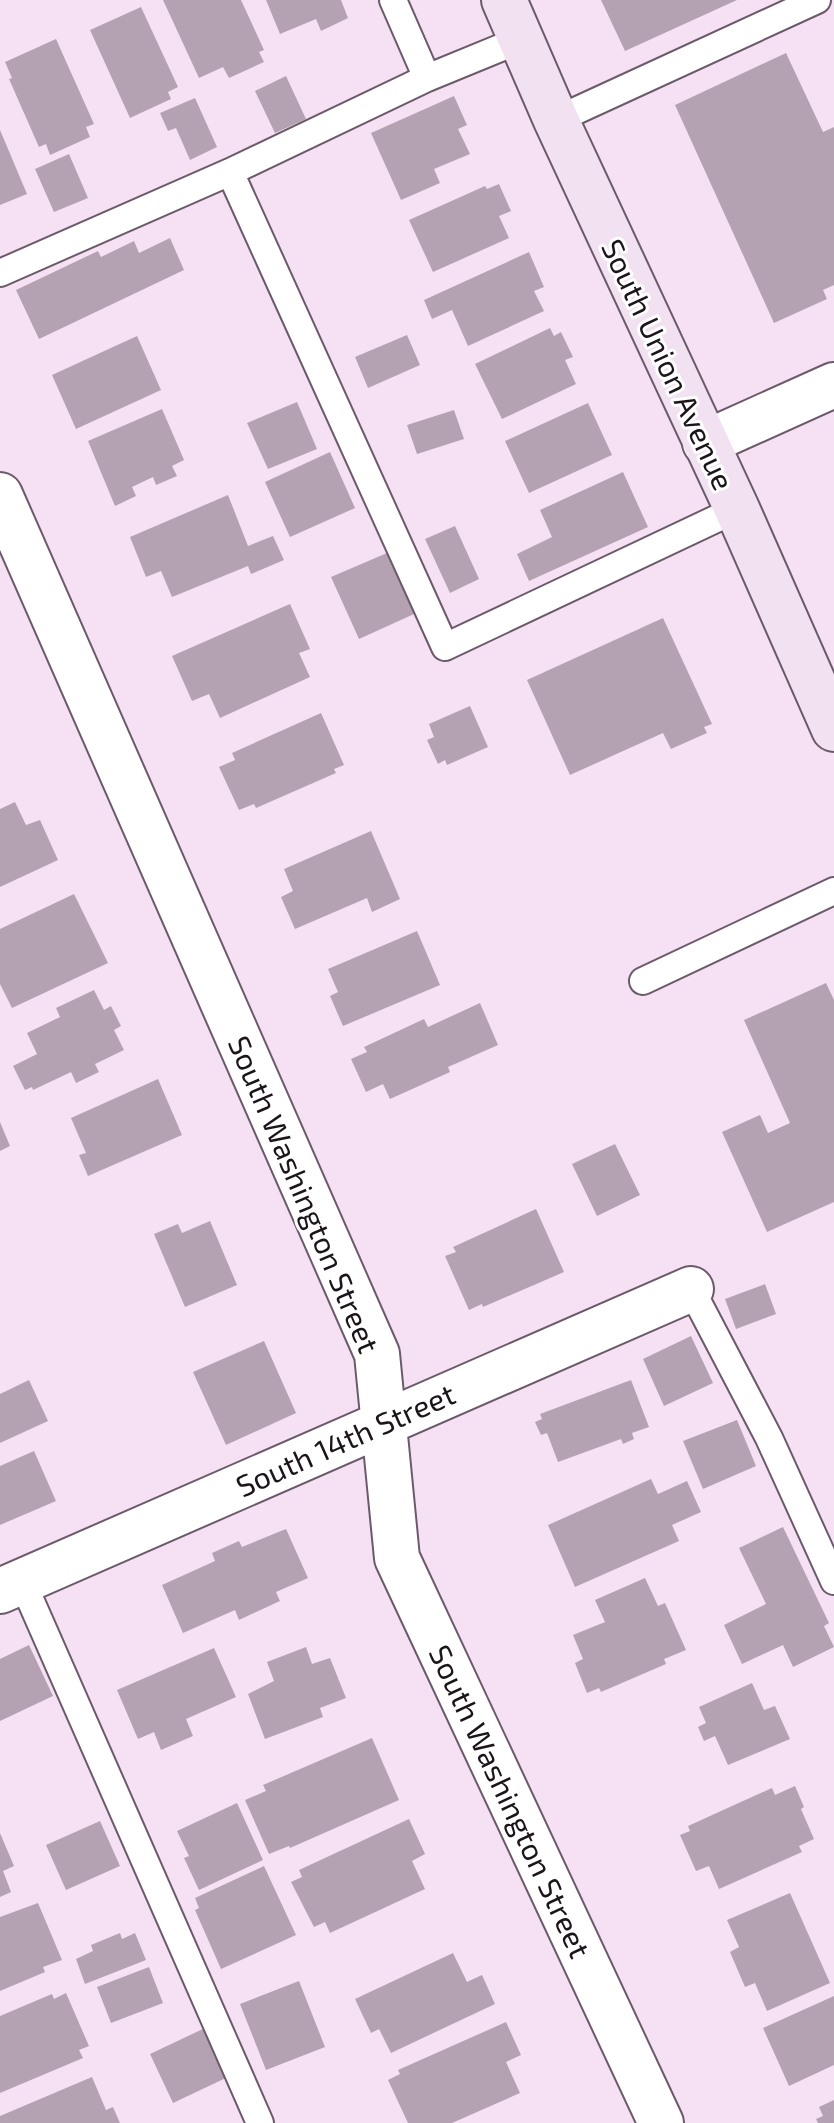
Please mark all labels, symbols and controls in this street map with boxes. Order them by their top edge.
street label: South Union Avenue [595,233,743,495]
street label: South Washington Street [222,1030,388,1358]
street label: South 14th Street [230,1375,460,1503]
street label: South Washington Street [423,1639,599,1963]

